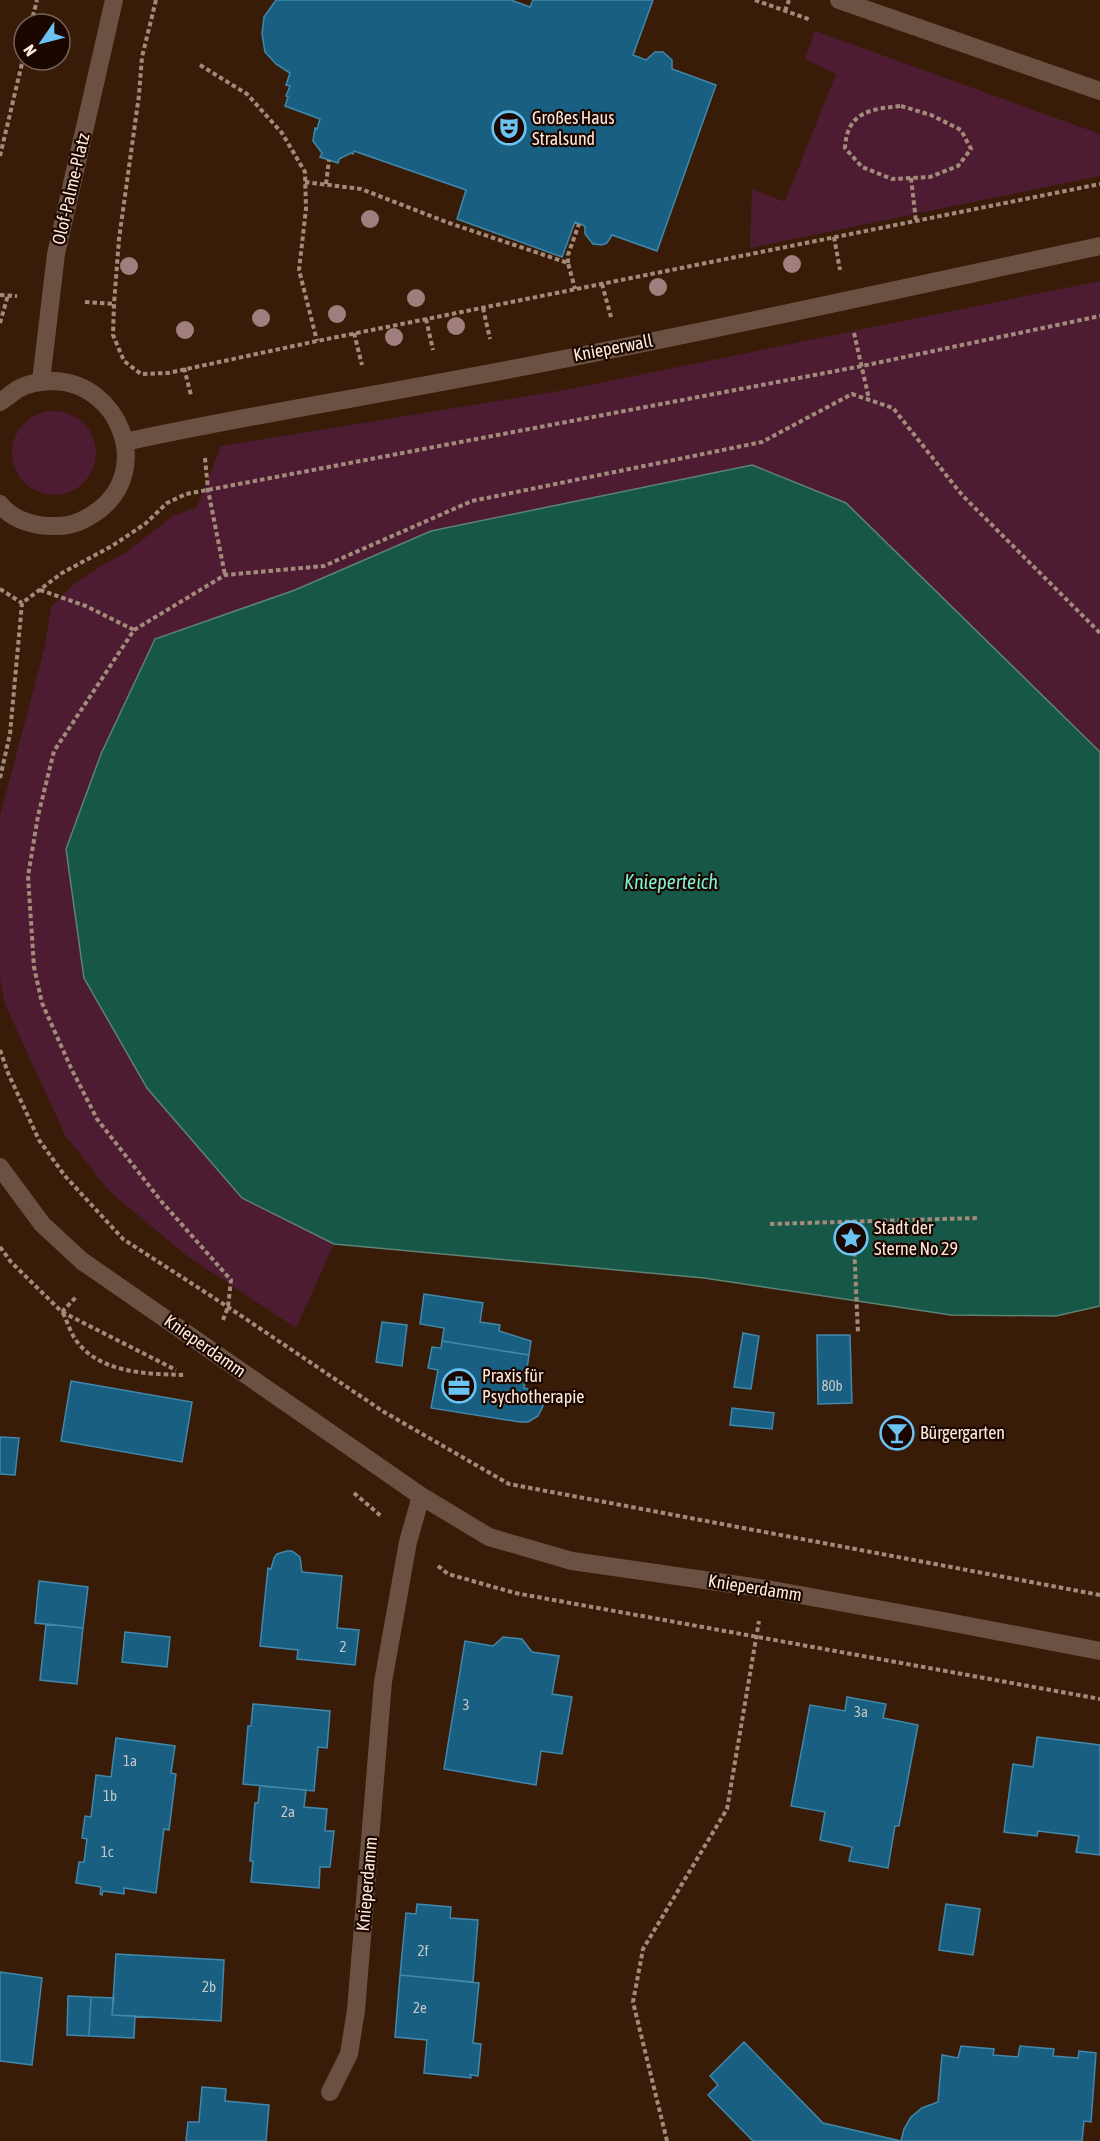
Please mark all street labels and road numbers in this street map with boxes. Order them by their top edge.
street label: Olof-Palme-Platz [47,131,94,247]
street label: Knieperwall [571,329,655,365]
street label: Knieperdamm [160,1310,250,1381]
street label: Knieperdamm [707,1570,803,1605]
street label: Knieperdamm [352,1836,381,1932]

